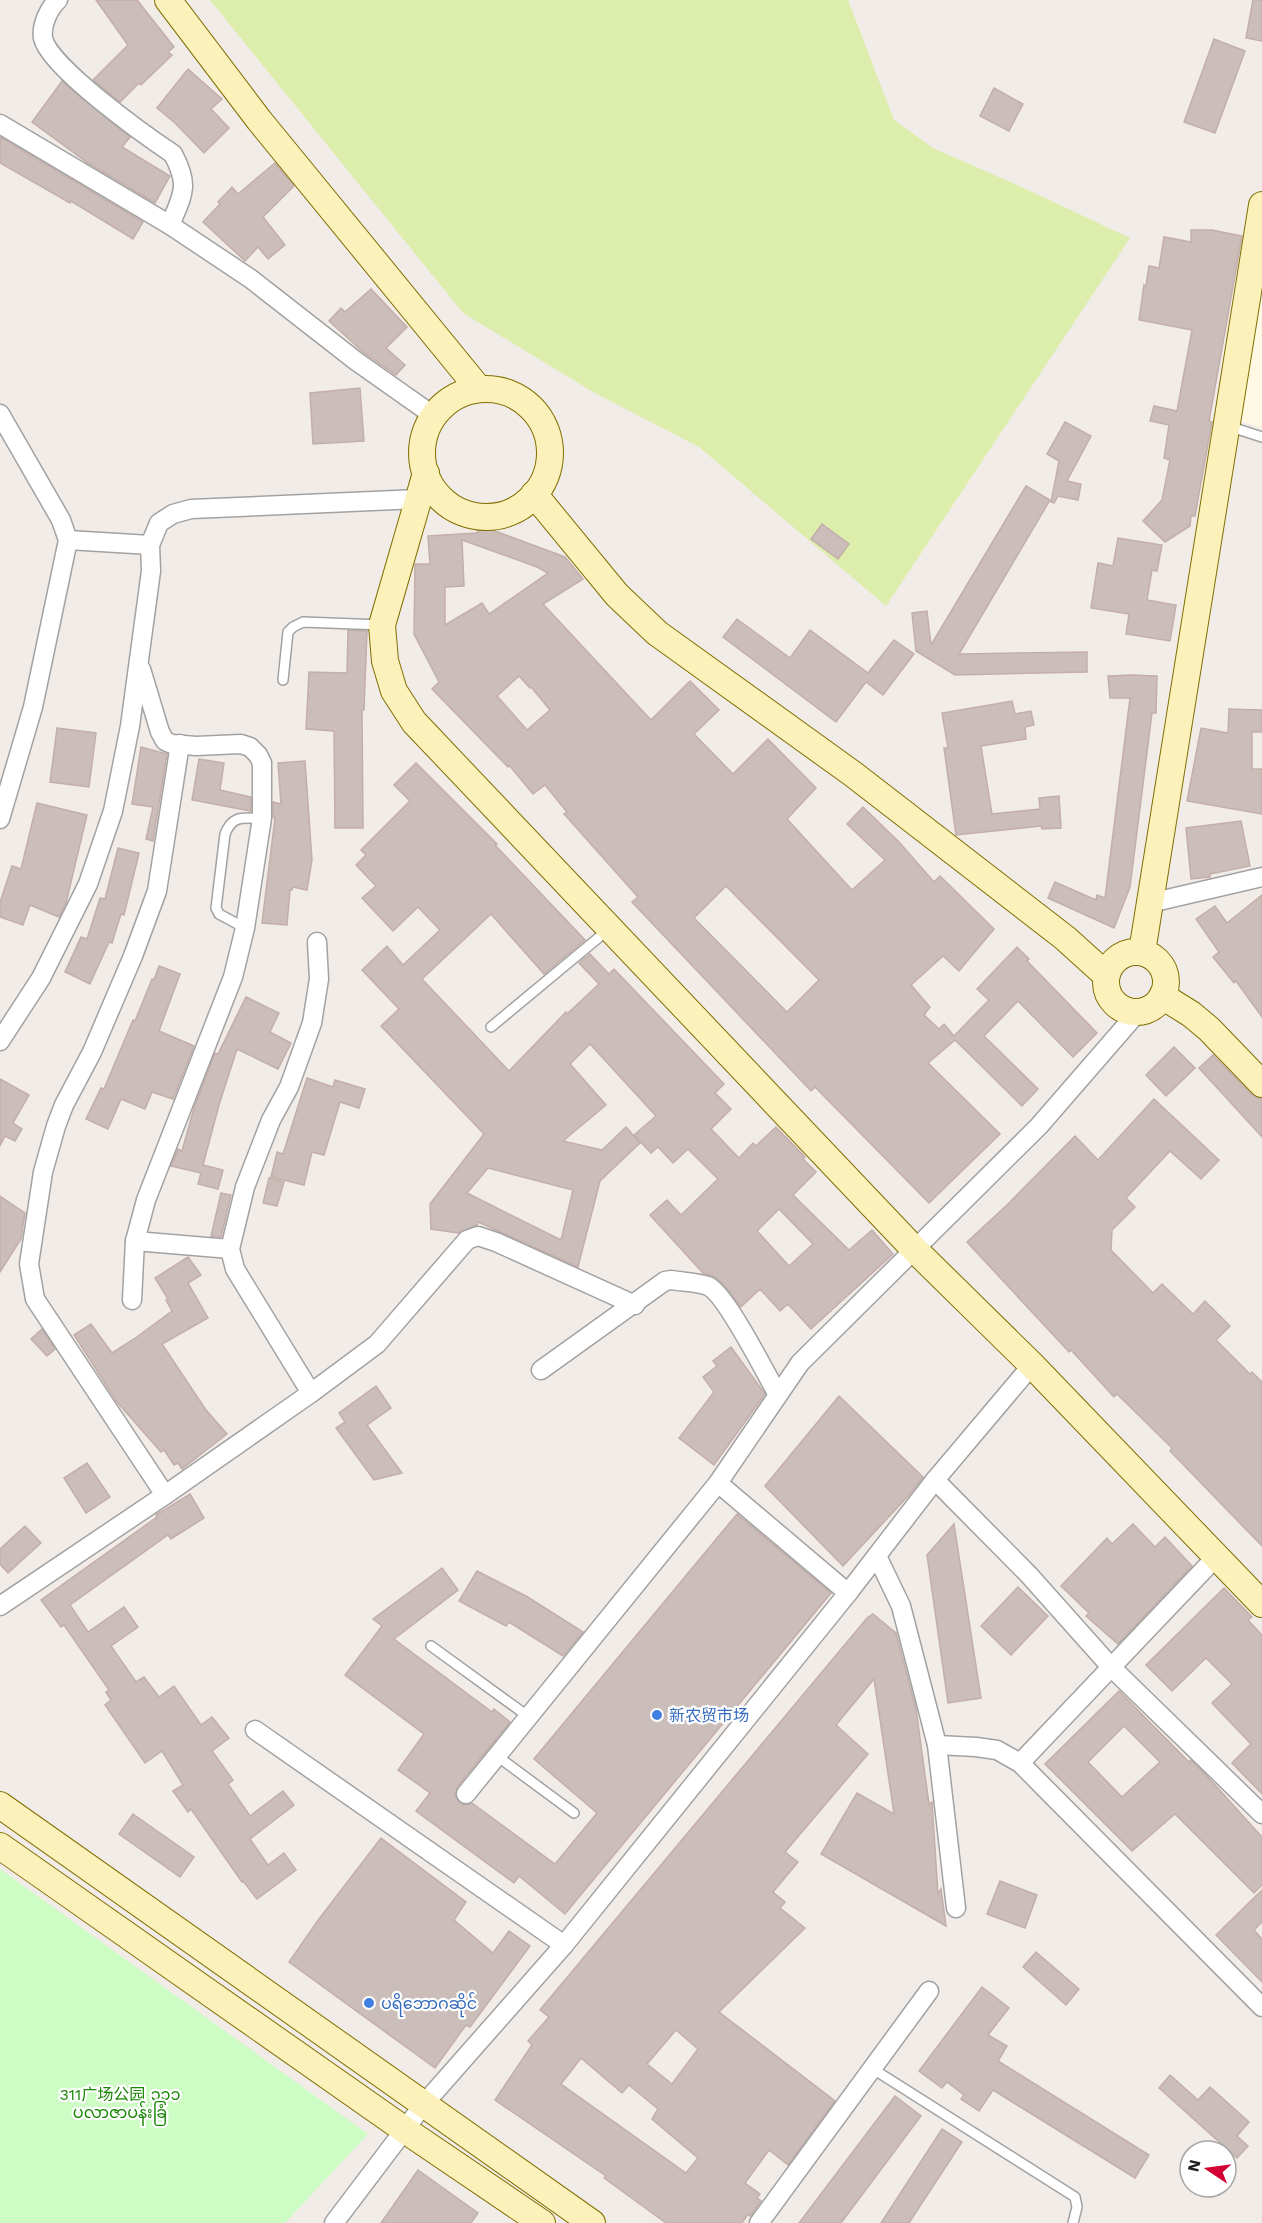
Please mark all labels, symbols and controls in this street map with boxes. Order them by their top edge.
place label: 新农贸市场 [669,1706,749,1725]
marker: 新农贸市场 [650,1708,664,1722]
place label: ပရိဘောဂဆိုင် [381,1992,477,2018]
marker: ပရိဘောဂဆိုင် [362,1996,376,2010]
park label: 311广场公园 ၃၁၁ ပလာဇာပန်းခြံ [59,2085,181,2126]
north arrow [1178,2139,1238,2199]
text: N [1183,2158,1204,2174]

